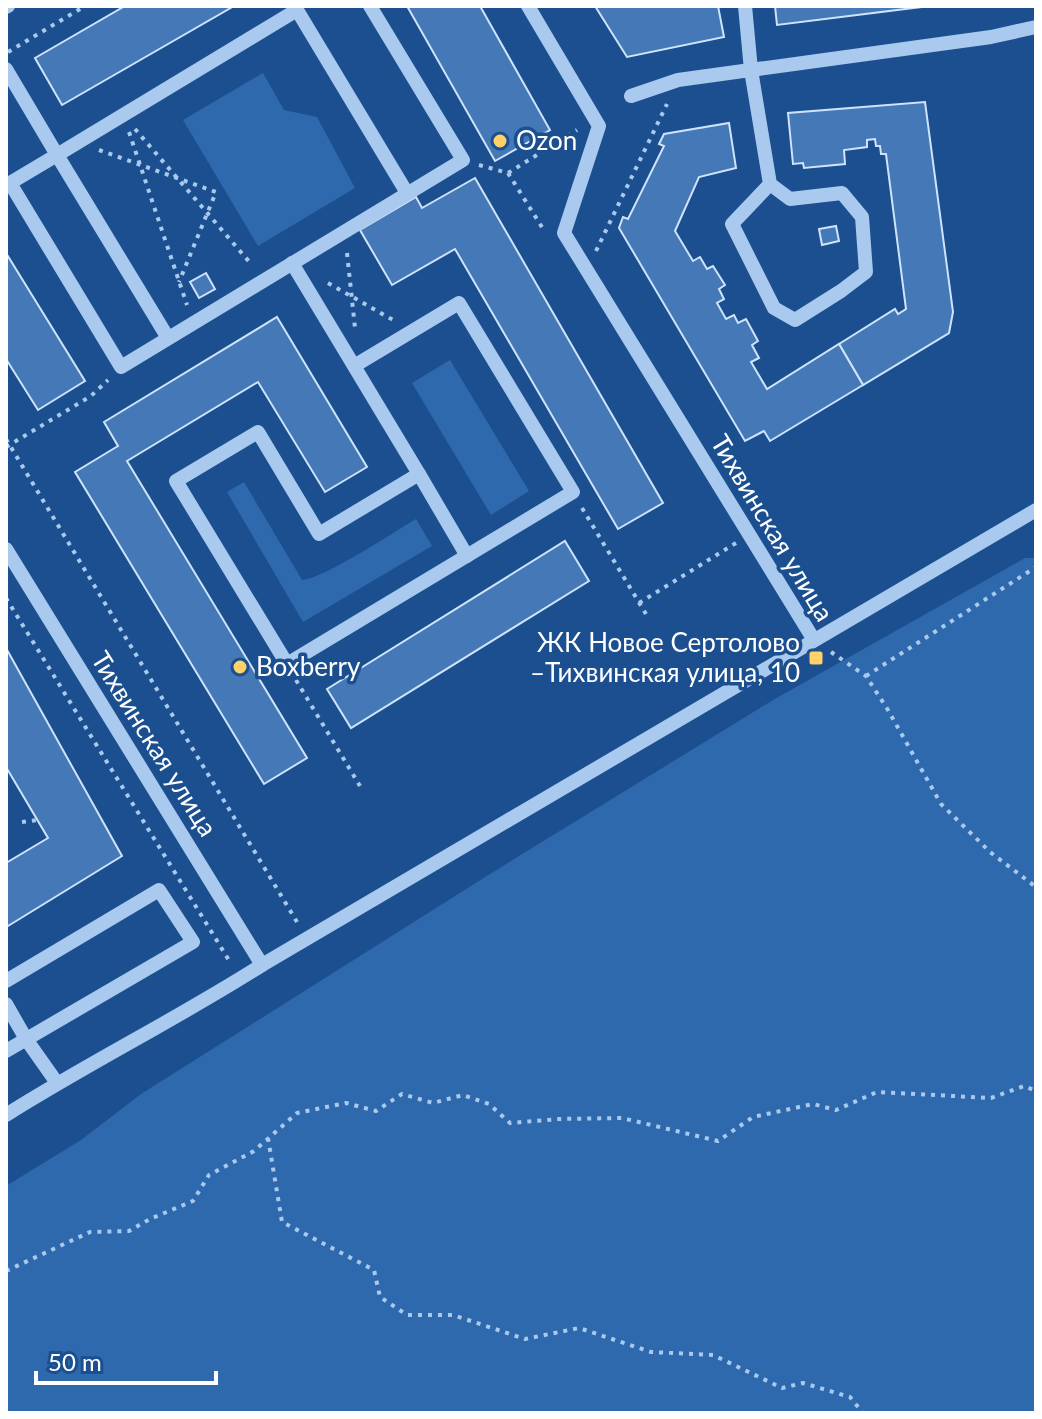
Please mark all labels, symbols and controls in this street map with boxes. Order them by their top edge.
place label: Ozon [516,124,577,156]
marker: Ozon [491,132,509,150]
street label: Тихвинская улица [704,428,841,627]
place label: ЖК Новое Сертолово –Тихвинская улица, 10 [530,626,800,688]
street label: Тихвинская улица [85,645,225,842]
marker: ЖК Новое Сертолово –Тихвинская улица, 10 [807,649,825,667]
place label: Boxberry [256,650,361,682]
marker: Boxberry [231,658,249,676]
scale bar [36,1335,216,1385]
text: 50 m [48,1347,102,1376]

